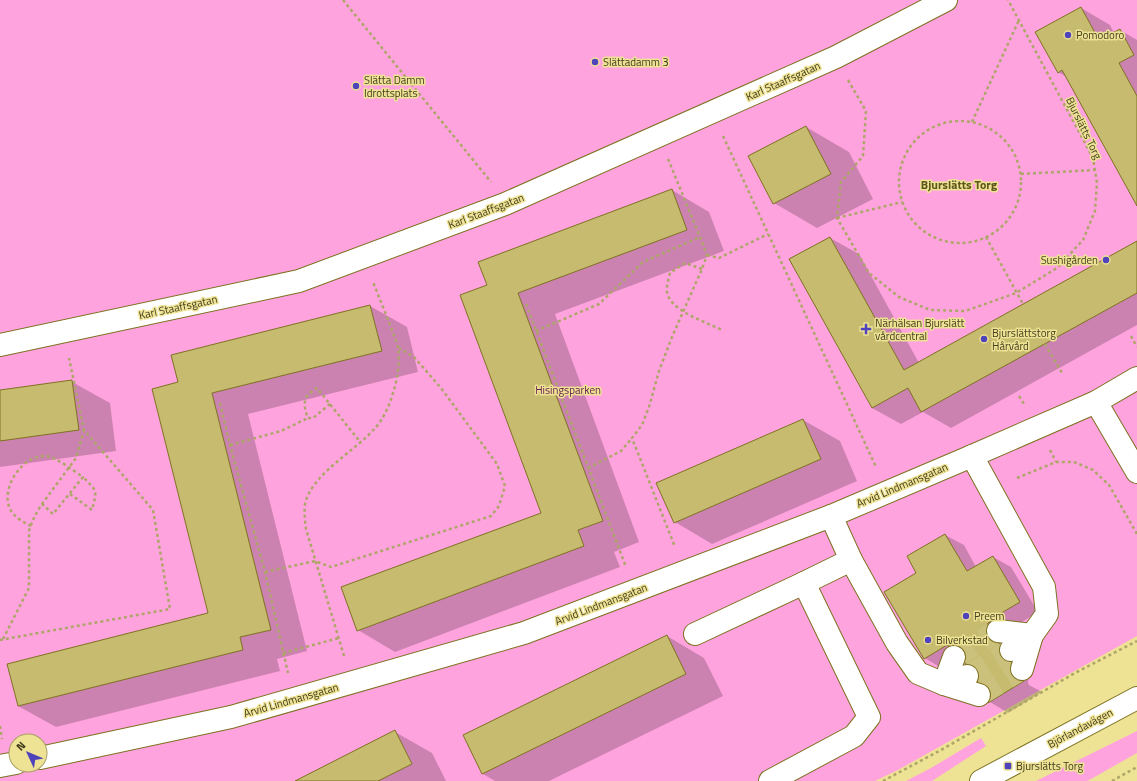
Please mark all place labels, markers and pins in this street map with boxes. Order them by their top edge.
place label: Pomodoro [1076,27,1125,43]
marker: Pomodoro [1063,30,1073,40]
place label: Slättadamm 3 [603,54,669,70]
marker: Slättadamm 3 [590,57,600,67]
place label: Slätta Damm Idrottsplats [364,72,425,101]
marker: Slätta Damm Idrottsplats [351,81,361,91]
place label: Sushigården [1041,252,1098,268]
marker: Sushigården [1101,255,1111,265]
place label: Närhälsan Bjurslätt vårdcentral [875,315,965,344]
marker: Närhälsan Bjurslätt vårdcentral [860,323,872,335]
place label: Bjurslättstorg Hårvård [992,325,1056,354]
marker: Bjurslättstorg Hårvård [979,334,989,344]
place label: Preem [974,608,1005,624]
marker: Preem [961,611,971,621]
place label: Bilverkstad [936,632,988,648]
marker: Bilverkstad [923,635,933,645]
place label: Bjurslätts Torg [1016,758,1084,774]
marker: Bjurslätts Torg [1003,761,1013,771]

